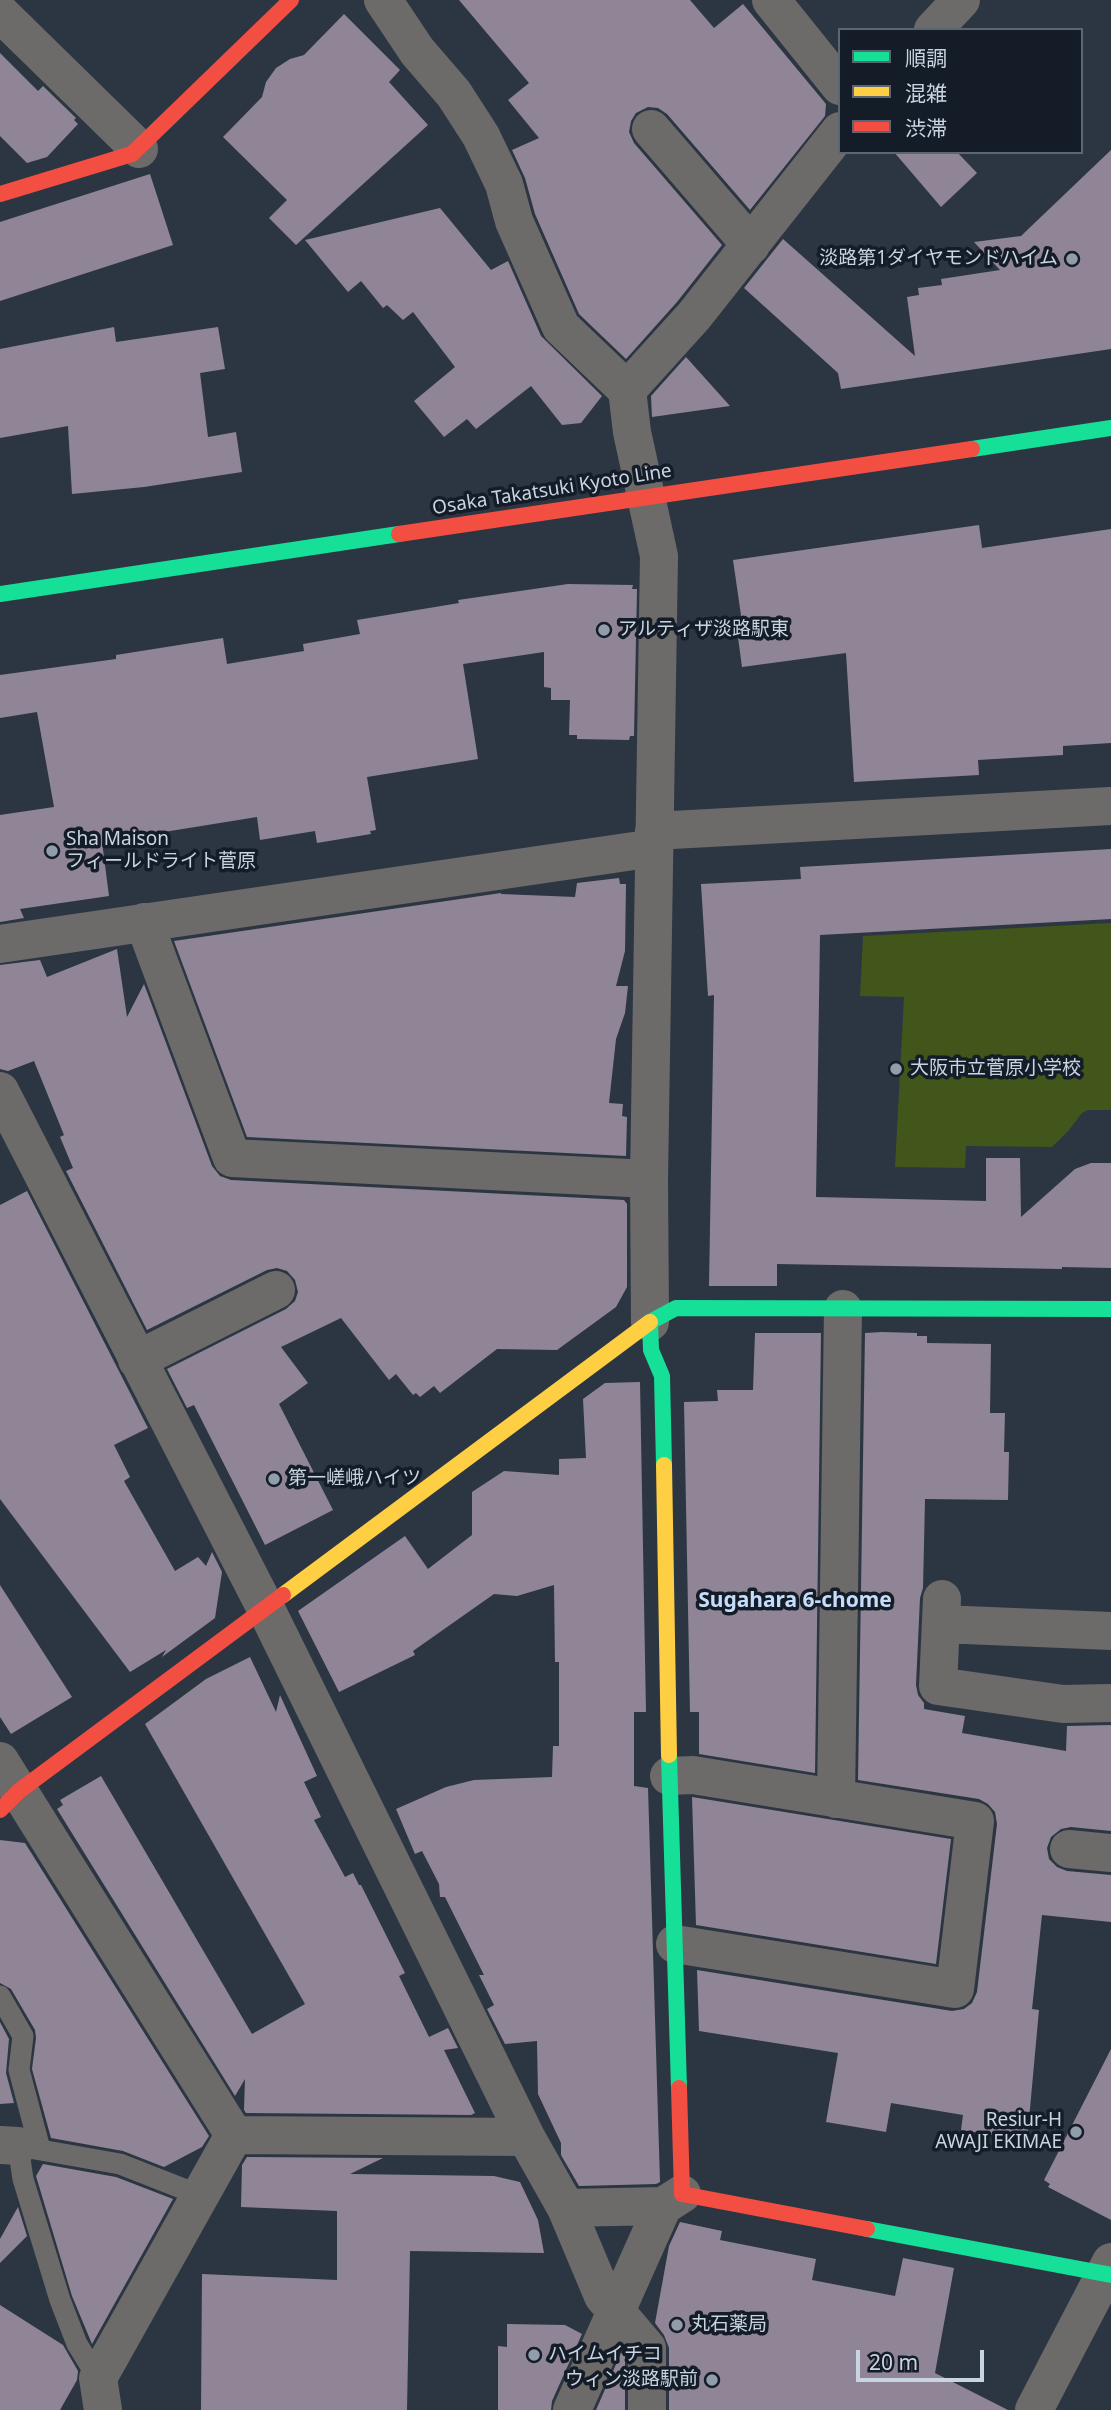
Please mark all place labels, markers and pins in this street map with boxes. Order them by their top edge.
place label: 淡路第1ダイヤモンドハイム [819,248,1058,270]
marker: 淡路第1ダイヤモンドハイム [1064,251,1080,267]
place label: アルティザ淡路駅東 [618,619,789,641]
marker: アルティザ淡路駅東 [596,622,612,638]
place label: Sha Maison フィールドライト菅原 [66,829,256,873]
marker: Sha Maison フィールドライト菅原 [44,843,60,859]
place label: 大阪市立菅原小学校 [910,1058,1081,1080]
marker: 大阪市立菅原小学校 [888,1061,904,1077]
place label: 第一嵯峨ハイツ [288,1468,421,1490]
marker: 第一嵯峨ハイツ [266,1471,282,1487]
place label: Resiur-H AWAJI EKIMAE [935,2110,1062,2154]
marker: Resiur-H AWAJI EKIMAE [1068,2124,1084,2140]
place label: 丸石薬局 [691,2314,767,2336]
marker: 丸石薬局 [669,2317,685,2333]
place label: ハイムイチコ [548,2344,662,2366]
marker: ハイムイチコ [526,2347,542,2363]
place label: ウィン淡路駅前 [565,2369,698,2391]
marker: ウィン淡路駅前 [704,2372,720,2388]

